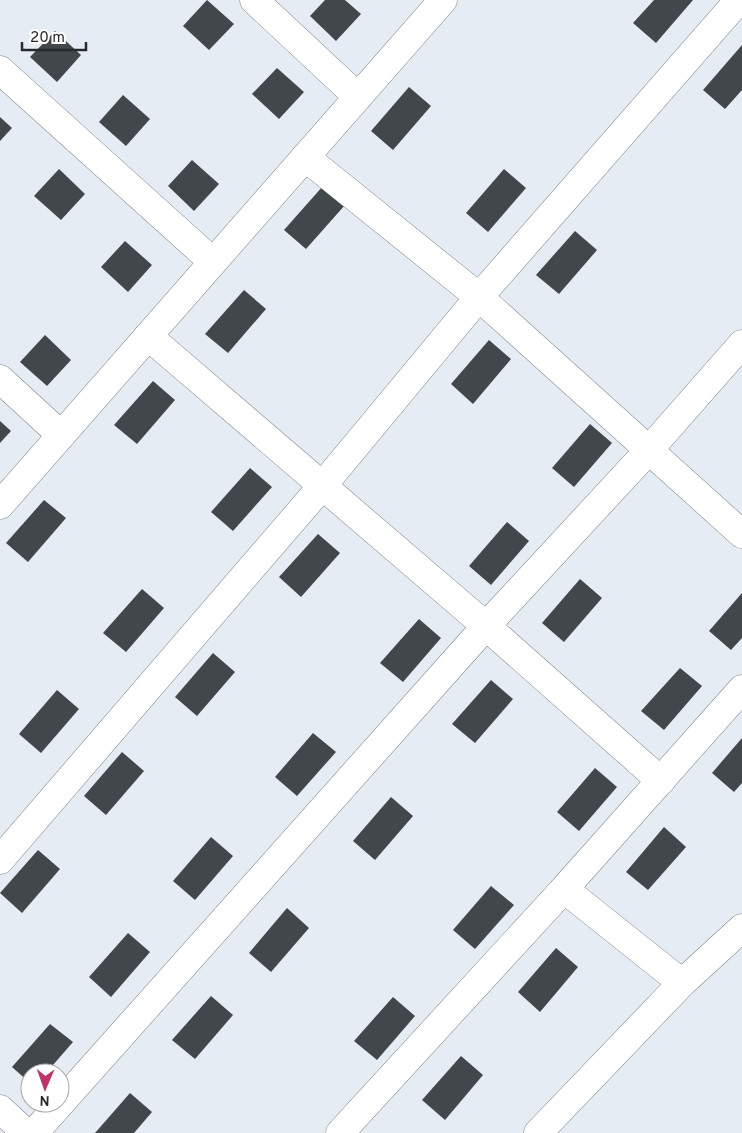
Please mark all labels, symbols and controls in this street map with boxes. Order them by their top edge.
scale bar [22,20,86,52]
text: 20 m [30,29,65,48]
north arrow [20,1063,70,1113]
text: N [39,1091,50,1108]

